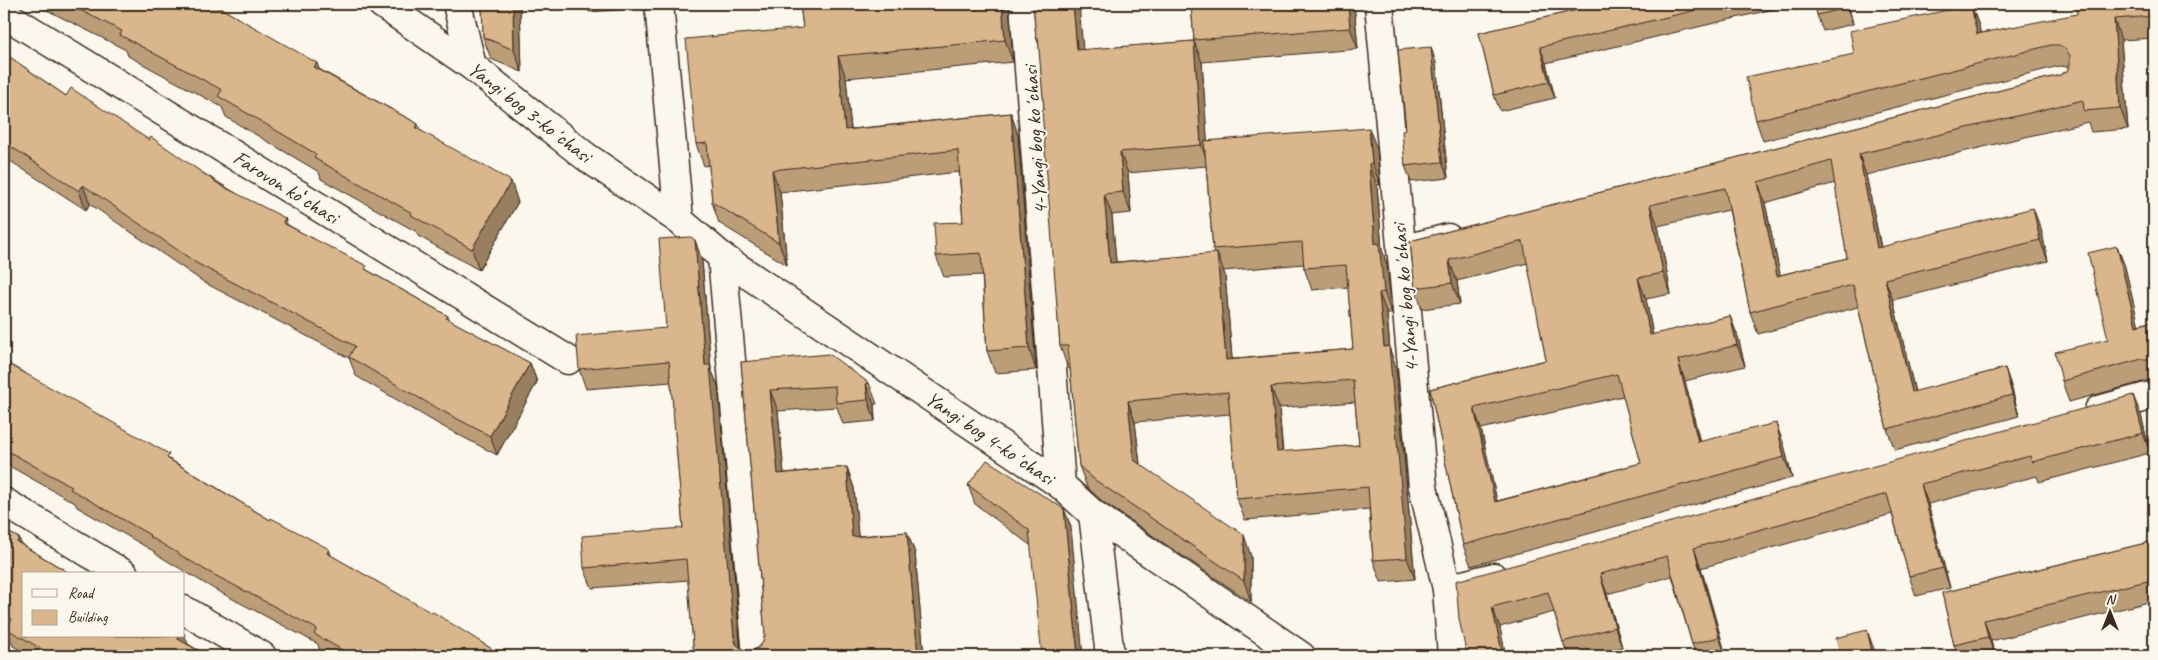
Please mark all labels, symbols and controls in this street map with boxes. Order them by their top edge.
street label: Yangi bog 3-koʼchasi [463,56,599,170]
street label: 4-Yangi bog koʼchasi [1017,62,1053,215]
street label: Farovon koʻchasi [229,144,346,231]
street label: 4-Yangi bog koʼchasi [1385,219,1424,374]
street label: Yangi bog 4-koʼchasi [921,385,1062,492]
legend [22,572,185,638]
text: Road [68,584,95,603]
north arrow [2086,588,2136,638]
text: N [2106,591,2117,608]
text: Building [68,608,108,627]

